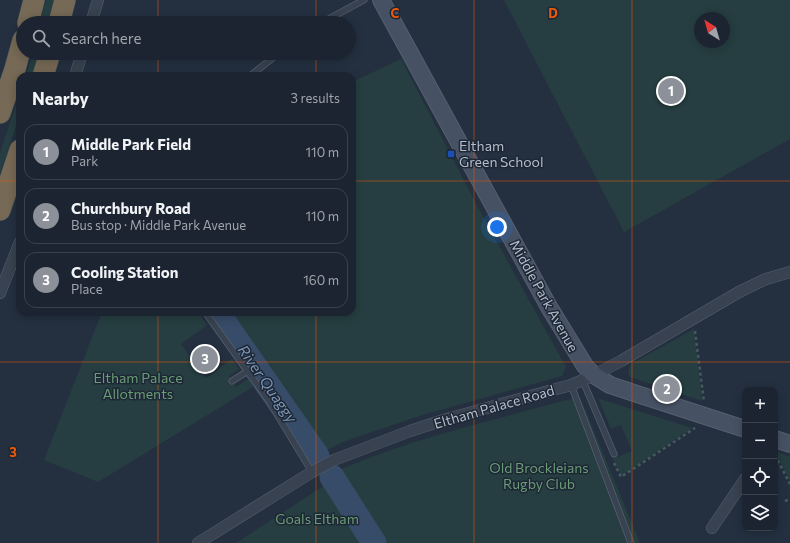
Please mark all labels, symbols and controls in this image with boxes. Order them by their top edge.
text: C [391,5,400,21]
text: D [548,5,558,21]
north arrow [694,12,730,48]
search box [16,16,356,60]
icon: search [30,27,52,49]
text: Search here [62,29,141,47]
pin: 1 [658,76,684,106]
text: Nearby [32,88,89,109]
text: 3 results [291,90,340,106]
text: Middle Park Field [71,135,191,153]
place label: Eltham Green School [459,137,544,170]
text: 1 [43,144,49,160]
text: 110 m [306,144,339,160]
marker: Eltham Green School [446,149,456,159]
text: Park [71,153,98,169]
text: Churchbury Road [71,199,191,217]
text: 2 [42,208,50,224]
text: 110 m [306,208,339,224]
text: Bus stop · Middle Park Avenue [71,217,246,233]
your location [487,217,507,237]
street label: Middle Park Avenue [507,237,582,355]
text: Cooling Station [71,263,178,281]
text: 3 [42,272,50,288]
text: 160 m [303,272,339,288]
text: Place [71,281,103,297]
water label: River Quaggy [234,341,302,427]
pin: 3 [192,344,218,374]
park label: Eltham Palace Allotments [93,369,183,402]
pin: 2 [654,374,680,404]
street label: Eltham Palace Road [432,381,556,432]
map controls [742,387,778,531]
button: + [742,387,778,423]
button: − [742,423,778,459]
text: 3 [9,444,17,460]
park label: Old Brockleians Rugby Club [489,459,589,492]
button: locate [742,459,778,495]
button: layers [742,495,778,531]
park label: Goals Eltham [275,510,359,527]

